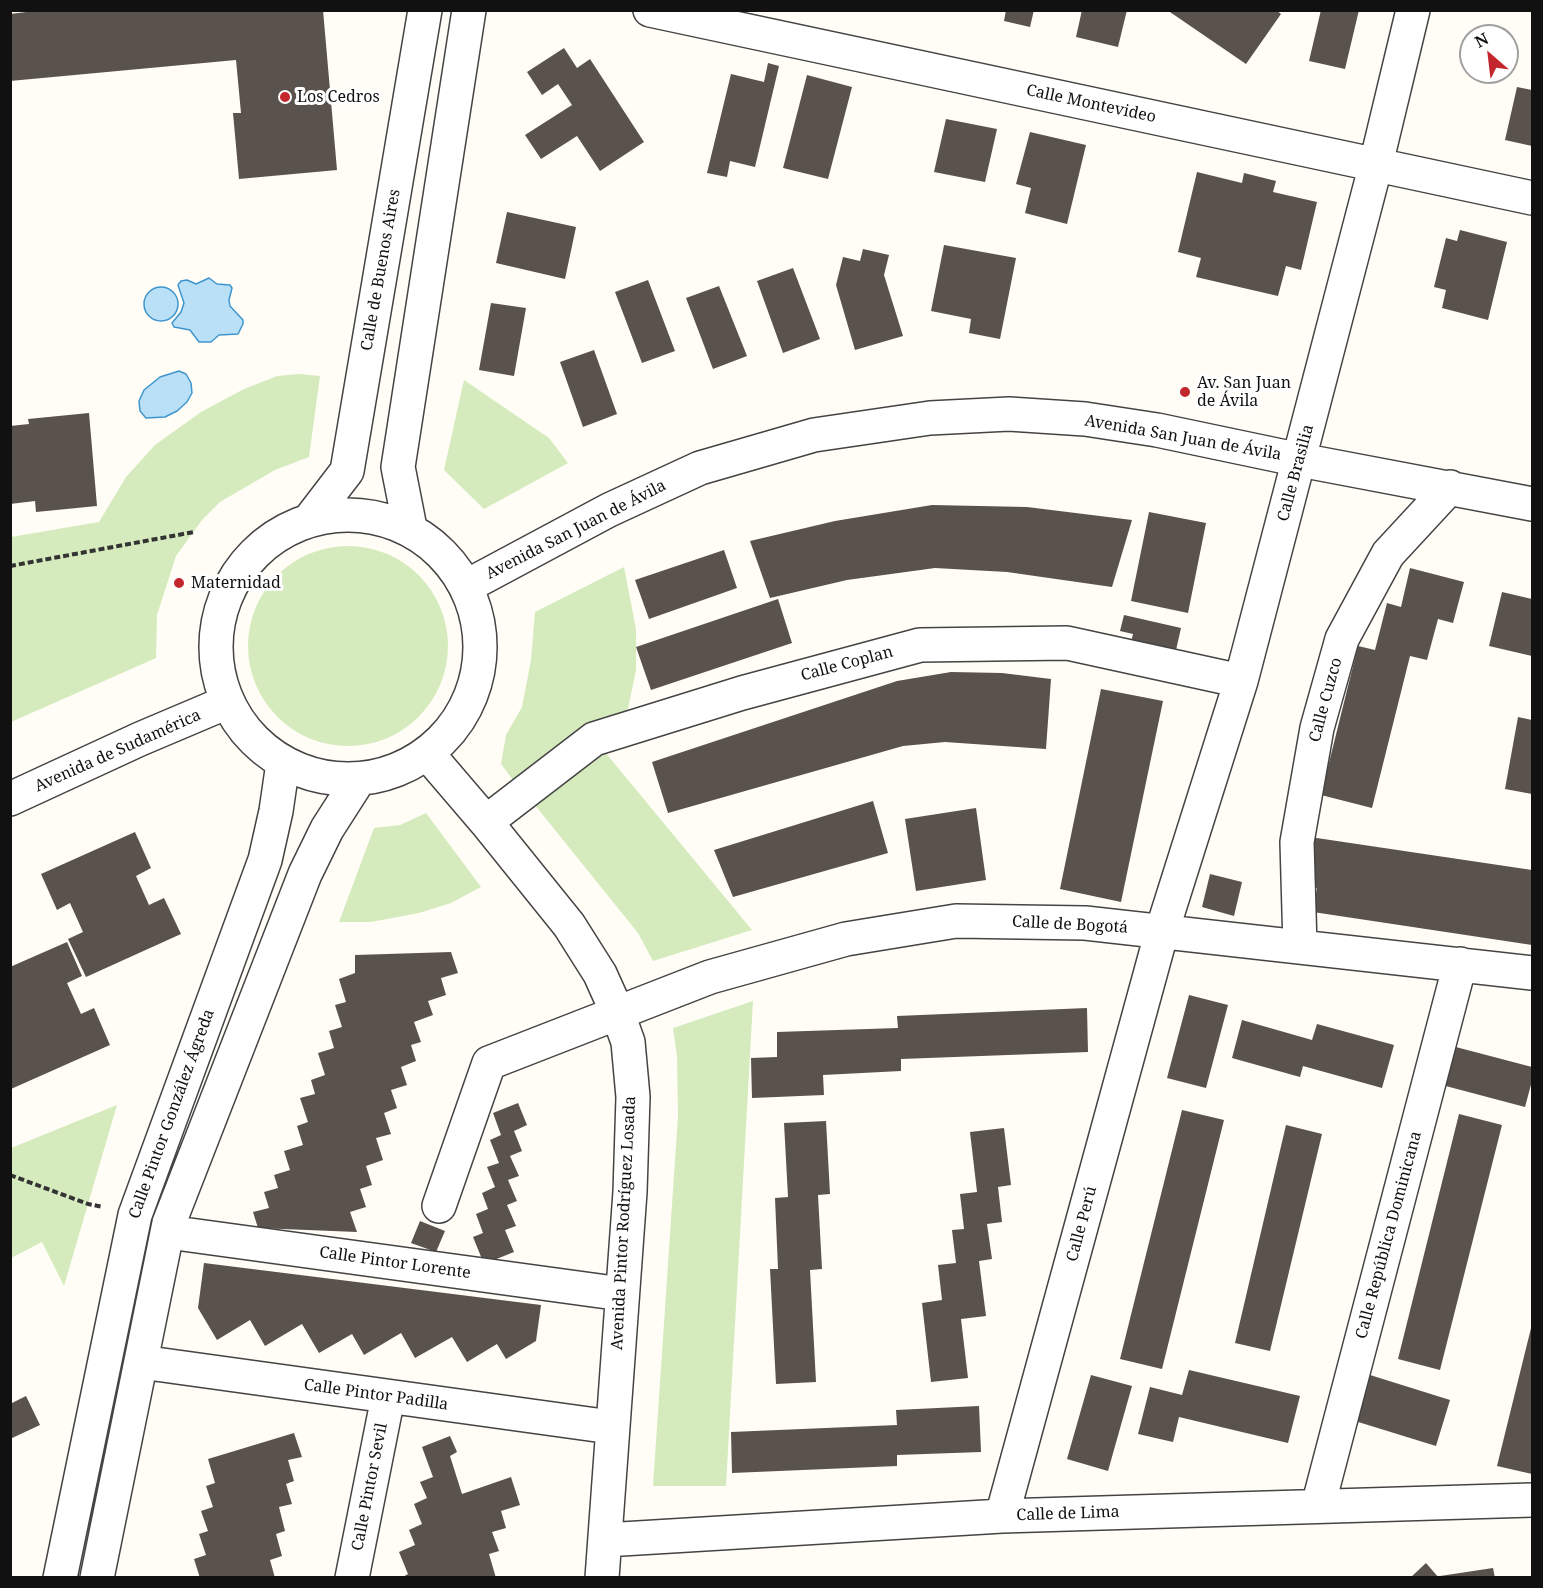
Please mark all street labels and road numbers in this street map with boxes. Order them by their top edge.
street label: Calle Montevideo [1024,81,1158,127]
street label: Calle de Buenos Aires [357,188,405,352]
street label: Avenida San Juan de Ávila [1083,411,1283,465]
street label: Calle Brasilia [1274,422,1318,524]
street label: Avenida San Juan de Ávila [483,476,669,584]
street label: Calle Coplan [799,642,895,686]
street label: Calle Cuzco [1306,656,1346,744]
street label: Avenida de Sudamérica [32,706,204,796]
street label: Calle de Bogotá [1011,912,1129,938]
street label: Calle Pintor González Ágreda [125,1007,219,1221]
street label: Avenida Pintor Rodríguez Losada [608,1095,640,1351]
street label: Calle República Dominicana [1352,1129,1426,1341]
street label: Calle Perú [1063,1184,1101,1264]
street label: Calle Pintor Lorente [318,1243,472,1283]
street label: Calle Pintor Padilla [303,1375,449,1415]
street label: Calle Pintor Sevil [348,1421,392,1553]
street label: Calle de Lima [1016,1503,1120,1525]

